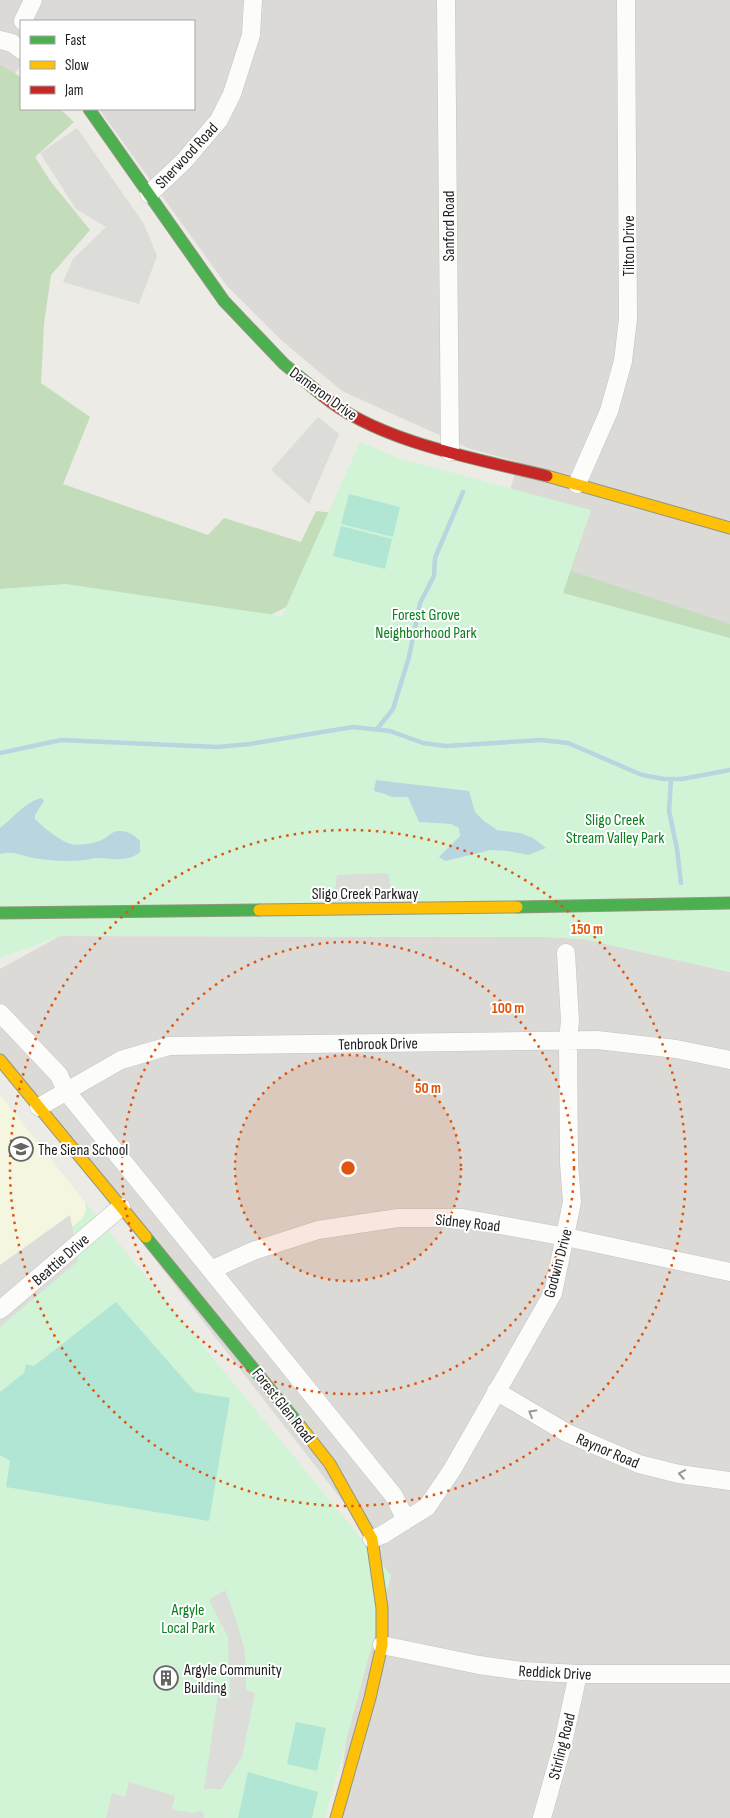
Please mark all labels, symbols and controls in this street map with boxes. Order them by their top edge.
legend [20,20,195,110]
text: Fast [65,31,87,50]
text: Slow [65,56,89,75]
text: Jam [64,81,83,100]
street label: Sherwood Road [152,119,222,193]
street label: Sanford Road [440,191,459,261]
street label: Tilton Drive [620,215,639,277]
street label: Dameron Drive [286,363,361,425]
park label: Forest Grove Neighborhood Park [375,606,477,643]
park label: Sligo Creek Stream Valley Park [566,811,664,848]
street label: Sligo Creek Parkway [312,885,418,904]
text: 150 m [571,920,603,939]
text: 100 m [492,999,524,1018]
street label: Tenbrook Drive [338,1034,418,1055]
text: 50 m [415,1079,441,1098]
school or university icon: The Siena School [8,1136,34,1162]
place label: The Siena School [38,1141,128,1160]
centre of rings [339,1159,357,1177]
street label: Sidney Road [435,1211,501,1236]
street label: Godwin Drive [540,1227,577,1300]
street label: Beattie Drive [29,1230,93,1290]
street label: Forest Glen Road [248,1365,318,1447]
one-way arrow [529,1409,538,1419]
street label: Raynor Road [573,1430,642,1473]
one-way arrow [677,1470,686,1480]
park label: Argyle Local Park [161,1601,215,1638]
place label: Argyle Community Building [183,1661,282,1698]
street label: Reddick Drive [518,1662,592,1685]
building icon: Argyle Community Building [153,1665,179,1691]
street label: Stirling Road [545,1711,580,1782]

